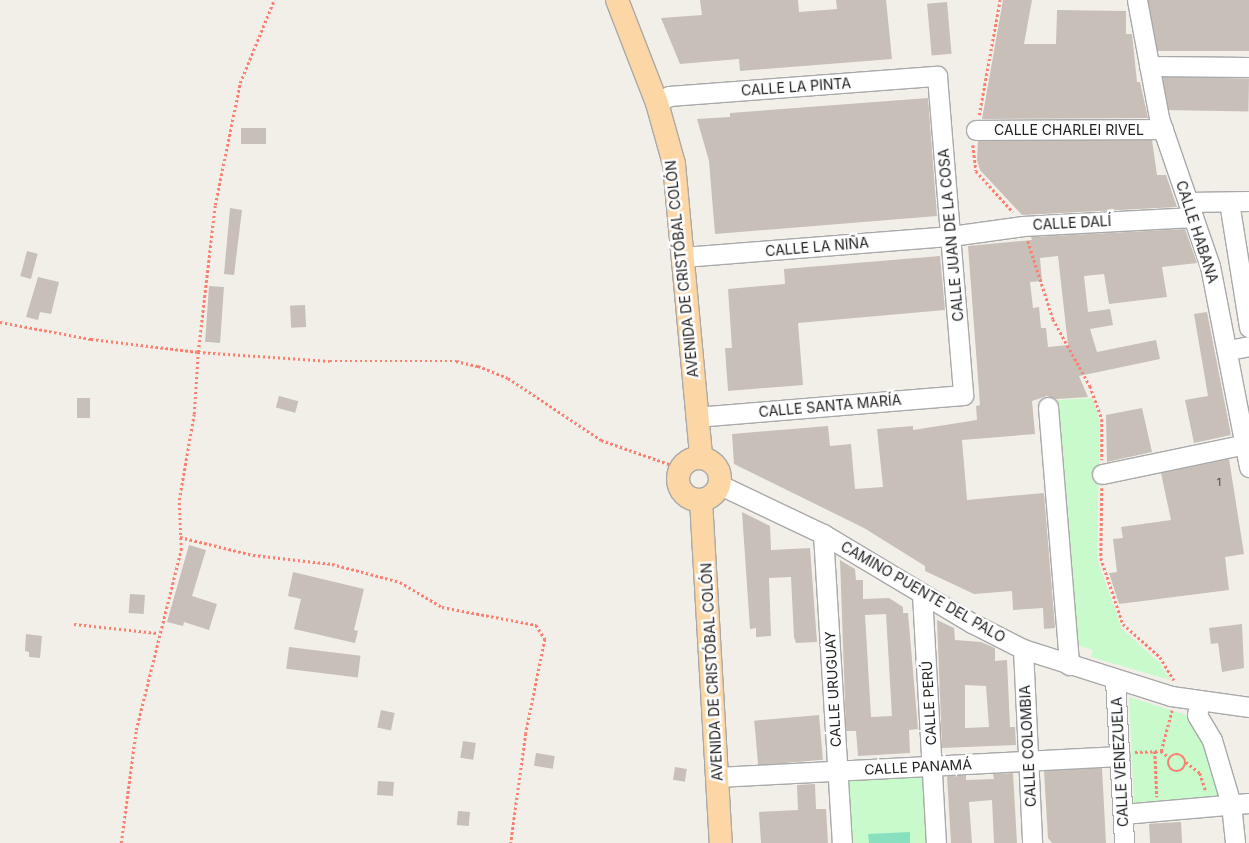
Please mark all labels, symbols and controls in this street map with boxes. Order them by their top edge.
street label: CALLE LA PINTA [741,75,851,99]
street label: CALLE CHARLEI RIVEL [994,122,1144,138]
street label: CALLE JUAN DE LA COSA [935,148,967,322]
street label: AVENIDA DE CRISTÓBAL COLÓN [662,159,702,379]
street label: CALLE HABANA [1172,179,1222,285]
street label: CALLE DALÍ [1032,213,1112,233]
street label: CALLE LA NIÑA [765,234,869,260]
street label: CALLE SANTA MARÍA [758,391,902,421]
house number: 1 [1217,475,1221,489]
street label: CAMINO PUENTE DEL PALO [838,538,1008,646]
street label: AVENIDA DE CRISTÓBAL COLÓN [698,562,726,782]
street label: CALLE URUGUAY [822,630,844,748]
street label: CALLE PERÚ [918,660,940,746]
street label: CALLE COLOMBIA [1016,685,1040,807]
street label: CALLE VENEZUELA [1108,697,1132,827]
street label: CALLE PANAMÁ [864,756,972,778]

